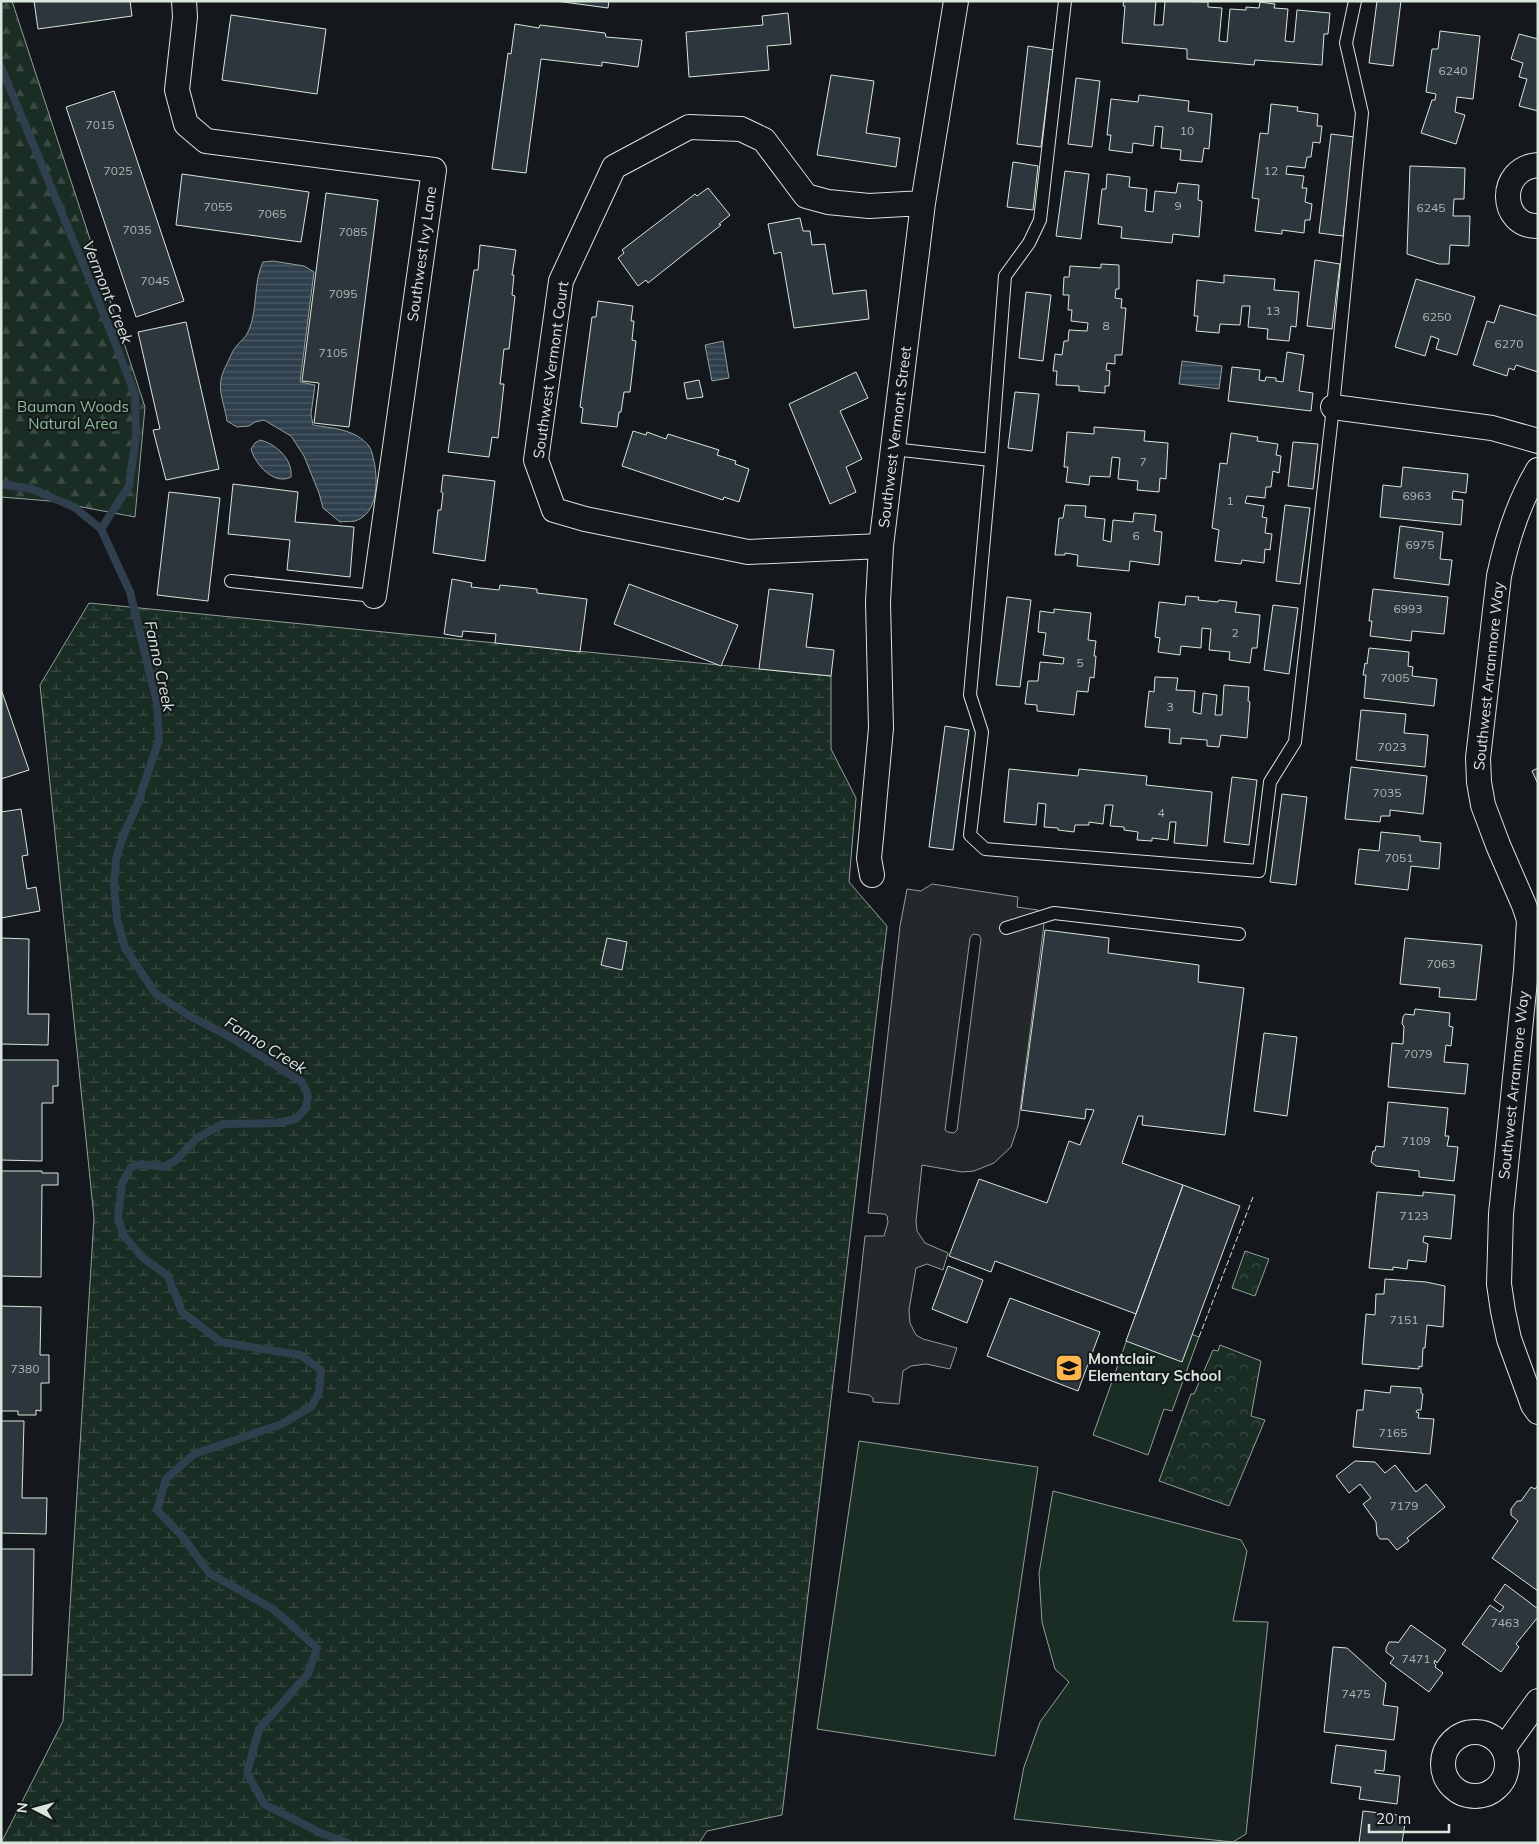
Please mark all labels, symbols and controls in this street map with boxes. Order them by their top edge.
house number: 6240 [1439,63,1467,78]
house number: 7015 [86,117,114,132]
house number: 10 [1180,123,1194,138]
house number: 7025 [104,163,132,178]
house number: 12 [1264,163,1278,178]
street label: Southwest Ivy Lane [403,185,440,323]
house number: 9 [1174,198,1182,213]
house number: 7055 [204,199,232,214]
house number: 6245 [1417,200,1445,215]
house number: 7065 [258,206,286,221]
house number: 7035 [123,222,151,237]
house number: 7085 [339,224,367,239]
water label: Vermont Creek [78,238,138,347]
house number: 7045 [141,273,169,288]
street label: Southwest Vermont Court [529,280,572,460]
house number: 7095 [329,286,357,301]
house number: 13 [1266,303,1280,318]
house number: 6250 [1423,309,1451,324]
house number: 8 [1102,318,1110,333]
house number: 6270 [1495,336,1523,351]
house number: 7105 [319,345,347,360]
street label: Southwest Vermont Street [874,345,915,529]
park label: Bauman Woods Natural Area [17,397,129,433]
house number: 7 [1139,454,1147,469]
house number: 6963 [1403,488,1431,503]
house number: 1 [1226,493,1234,508]
house number: 6 [1132,528,1140,543]
house number: 6975 [1406,537,1434,552]
street label: Southwest Arranmore Way [1469,581,1508,771]
house number: 6993 [1394,601,1422,616]
water label: Fanno Creek [141,619,180,714]
house number: 2 [1231,625,1239,640]
house number: 5 [1076,655,1084,670]
house number: 7005 [1381,670,1409,685]
house number: 3 [1166,699,1174,714]
house number: 7023 [1378,739,1406,754]
house number: 7035 [1373,785,1401,800]
house number: 4 [1157,805,1165,820]
house number: 7051 [1385,850,1413,865]
house number: 7063 [1427,956,1455,971]
street label: Southwest Arranmore Way [1494,990,1533,1180]
water label: Fanno Creek [221,1012,311,1078]
house number: 7079 [1404,1046,1432,1061]
house number: 7109 [1402,1133,1430,1148]
house number: 7123 [1400,1208,1428,1223]
house number: 7151 [1390,1312,1418,1327]
place label: Montclair Elementary School [1088,1349,1221,1385]
school or university icon: Montclair Elementary School [1054,1353,1084,1383]
house number: 7380 [11,1361,39,1376]
house number: 7165 [1379,1425,1407,1440]
house number: 7179 [1390,1498,1418,1513]
house number: 7463 [1491,1615,1519,1630]
house number: 7471 [1402,1651,1430,1666]
house number: 7475 [1342,1686,1370,1701]
north arrow [10,1784,60,1834]
text: N [13,1801,32,1814]
scale bar [1369,1802,1449,1834]
text: 20 m [1376,1809,1411,1828]

